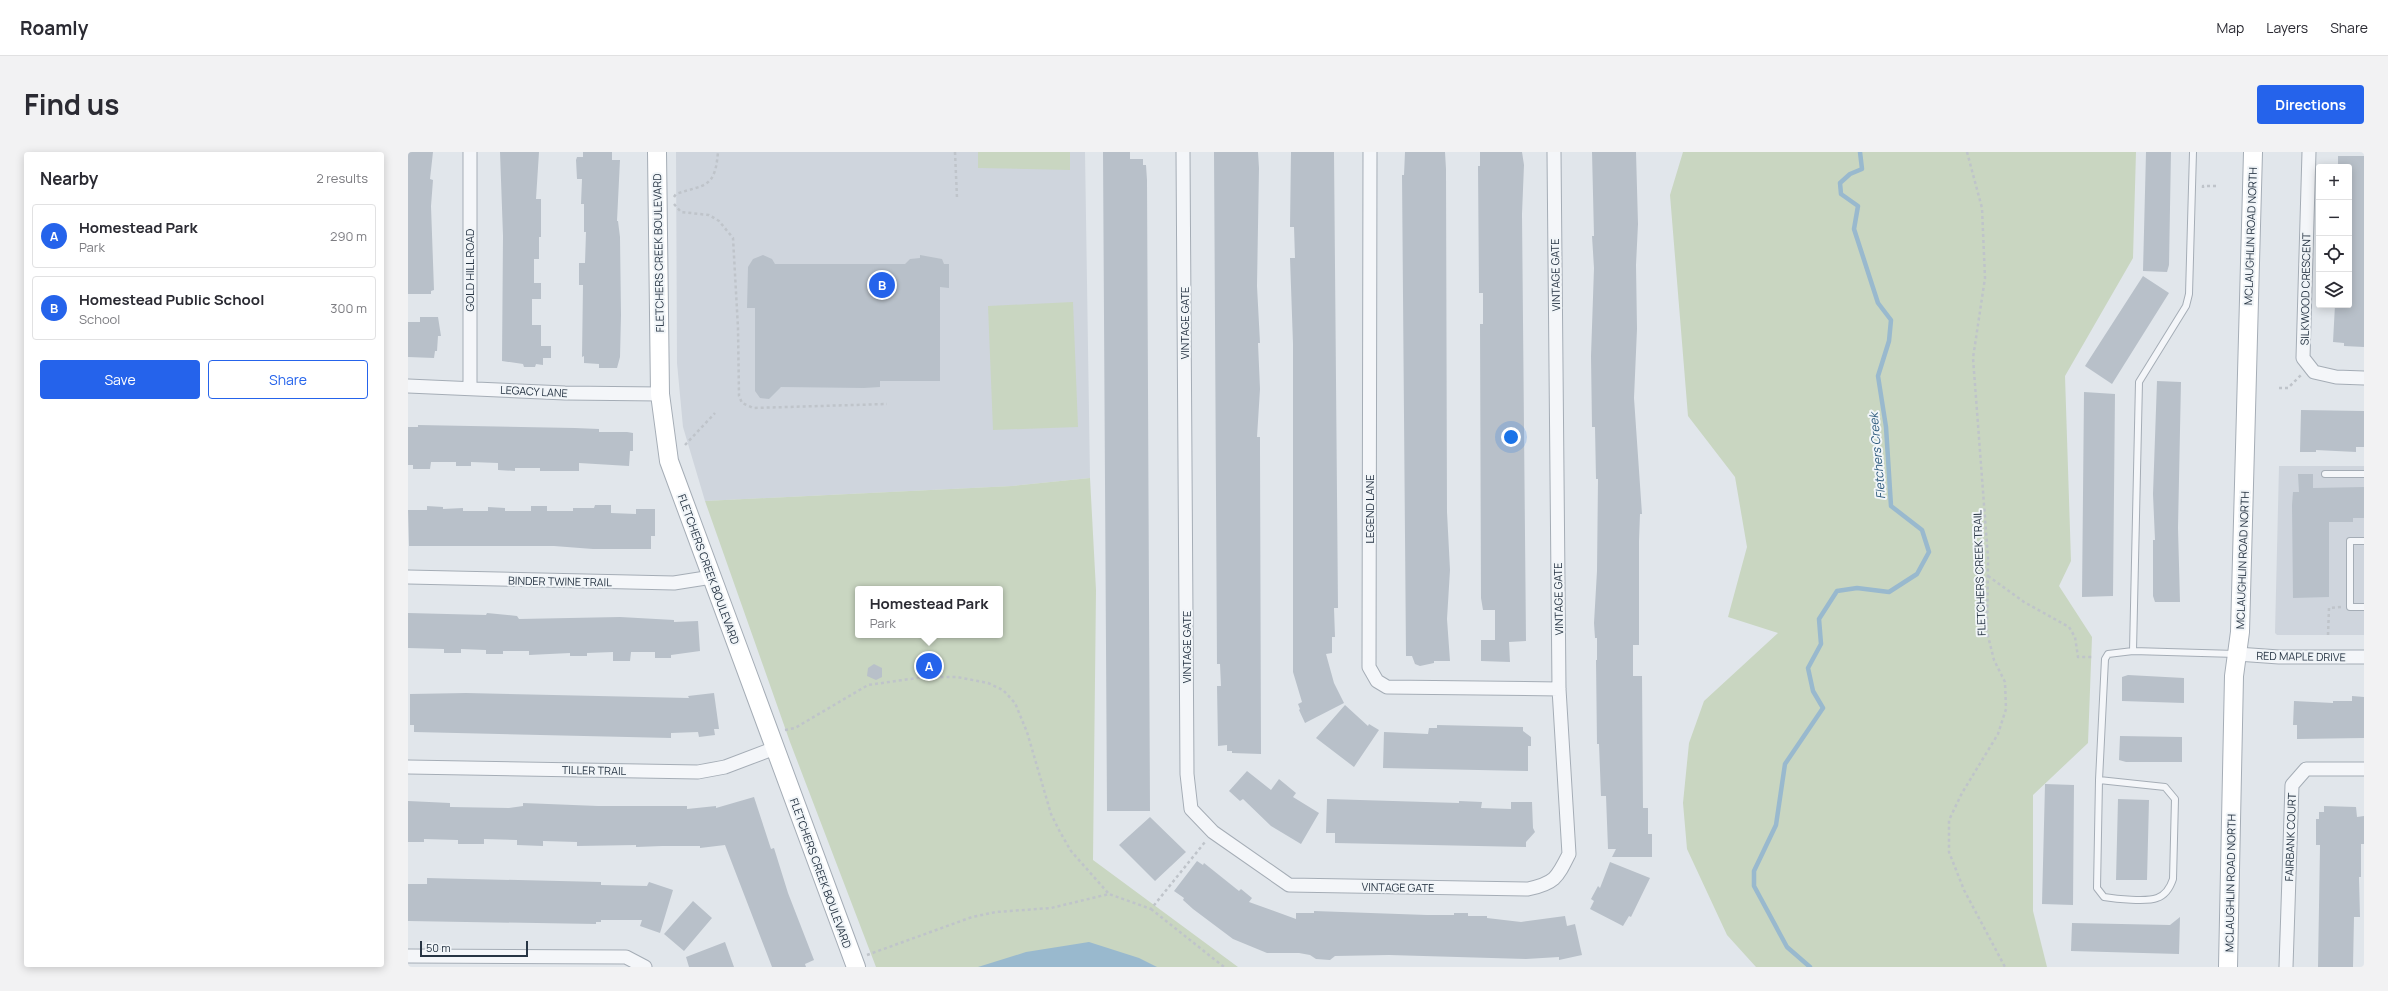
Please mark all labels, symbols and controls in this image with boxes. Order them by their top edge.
text: Roamly [20,15,88,41]
text: Map [2216,18,2244,37]
text: Layers [2266,18,2308,37]
text: Share [2330,18,2368,37]
text: Find us [24,85,119,123]
button: Directions [2257,85,2364,124]
map controls [2316,164,2352,308]
button: + [2316,164,2352,200]
text: Nearby [40,167,98,190]
street label: MCLAUGHLIN ROAD NORTH [2240,167,2260,305]
text: 2 results [316,169,368,187]
street label: FLETCHERS CREEK BOULEVARD [649,173,667,333]
button: − [2316,200,2352,236]
text: Homestead Park [79,217,198,238]
text: A [50,227,58,245]
text: 290 m [330,227,367,245]
street label: GOLD HILL ROAD [462,229,477,311]
street label: SILKWOOD CRESCENT [2297,232,2313,346]
button: locate [2316,236,2352,272]
text: Park [79,238,105,256]
street label: VINTAGE GATE [1547,239,1563,311]
pin: B [869,270,895,300]
button: layers [2316,272,2352,308]
street label: VINTAGE GATE [1177,287,1192,359]
text: Homestead Public School [79,289,264,310]
text: B [50,299,58,317]
text: 300 m [330,299,367,317]
text: School [79,310,120,328]
button: Save [40,360,200,399]
button: Share [208,360,368,399]
street label: LEGACY LANE [500,382,568,400]
water label: Fletchers Creek [1865,410,1889,500]
your location [1501,427,1521,447]
street label: LEGEND LANE [1362,474,1377,544]
street label: MCLAUGHLIN ROAD NORTH [2232,491,2252,629]
street label: FLETCHERS CREEK BOULEVARD [675,492,743,646]
street label: FLETCHERS CREEK TRAIL [1969,509,1989,636]
street label: VINTAGE GATE [1550,563,1566,635]
street label: BINDER TWINE TRAIL [508,573,612,589]
popup [855,586,1003,638]
text: Homestead Park [870,593,988,614]
street label: VINTAGE GATE [1179,611,1194,683]
text: Park [870,614,896,632]
street label: RED MAPLE DRIVE [2256,648,2346,664]
pin: A [916,651,942,681]
street label: TILLER TRAIL [562,762,627,778]
street label: FAIRBANK COURT [2281,792,2299,882]
street label: FLETCHERS CREEK BOULEVARD [787,796,855,950]
street label: MCLAUGHLIN ROAD NORTH [2221,814,2239,952]
street label: VINTAGE GATE [1362,879,1434,895]
scale bar [420,939,528,958]
text: 50 m [426,940,451,955]

